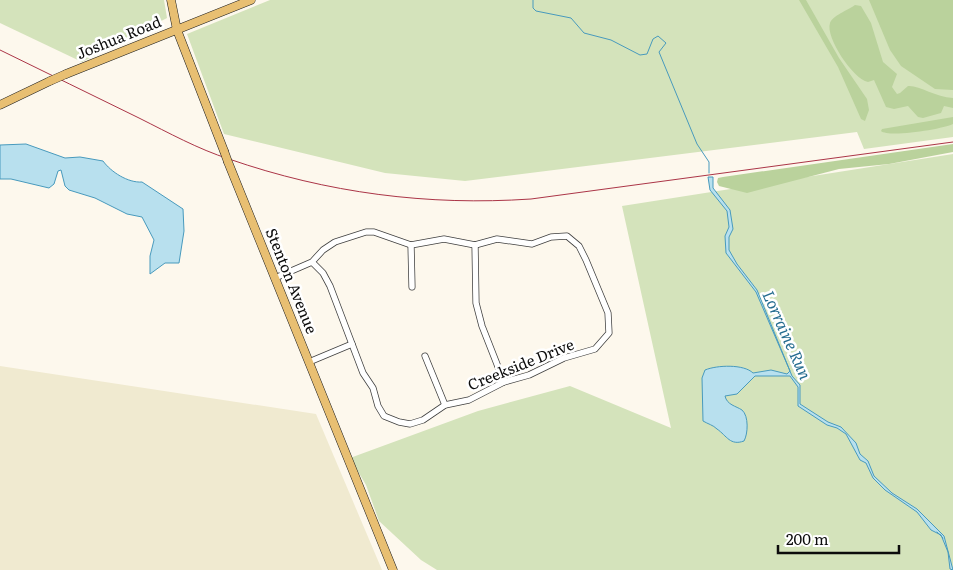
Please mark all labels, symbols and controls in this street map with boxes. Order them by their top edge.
street label: Joshua Road [73,9,164,64]
street label: Stenton Avenue [261,224,324,337]
water label: Lorraine Run [758,286,818,383]
street label: Creekside Drive [464,332,577,395]
scale bar [778,522,899,554]
text: 200 m [786,527,829,550]

